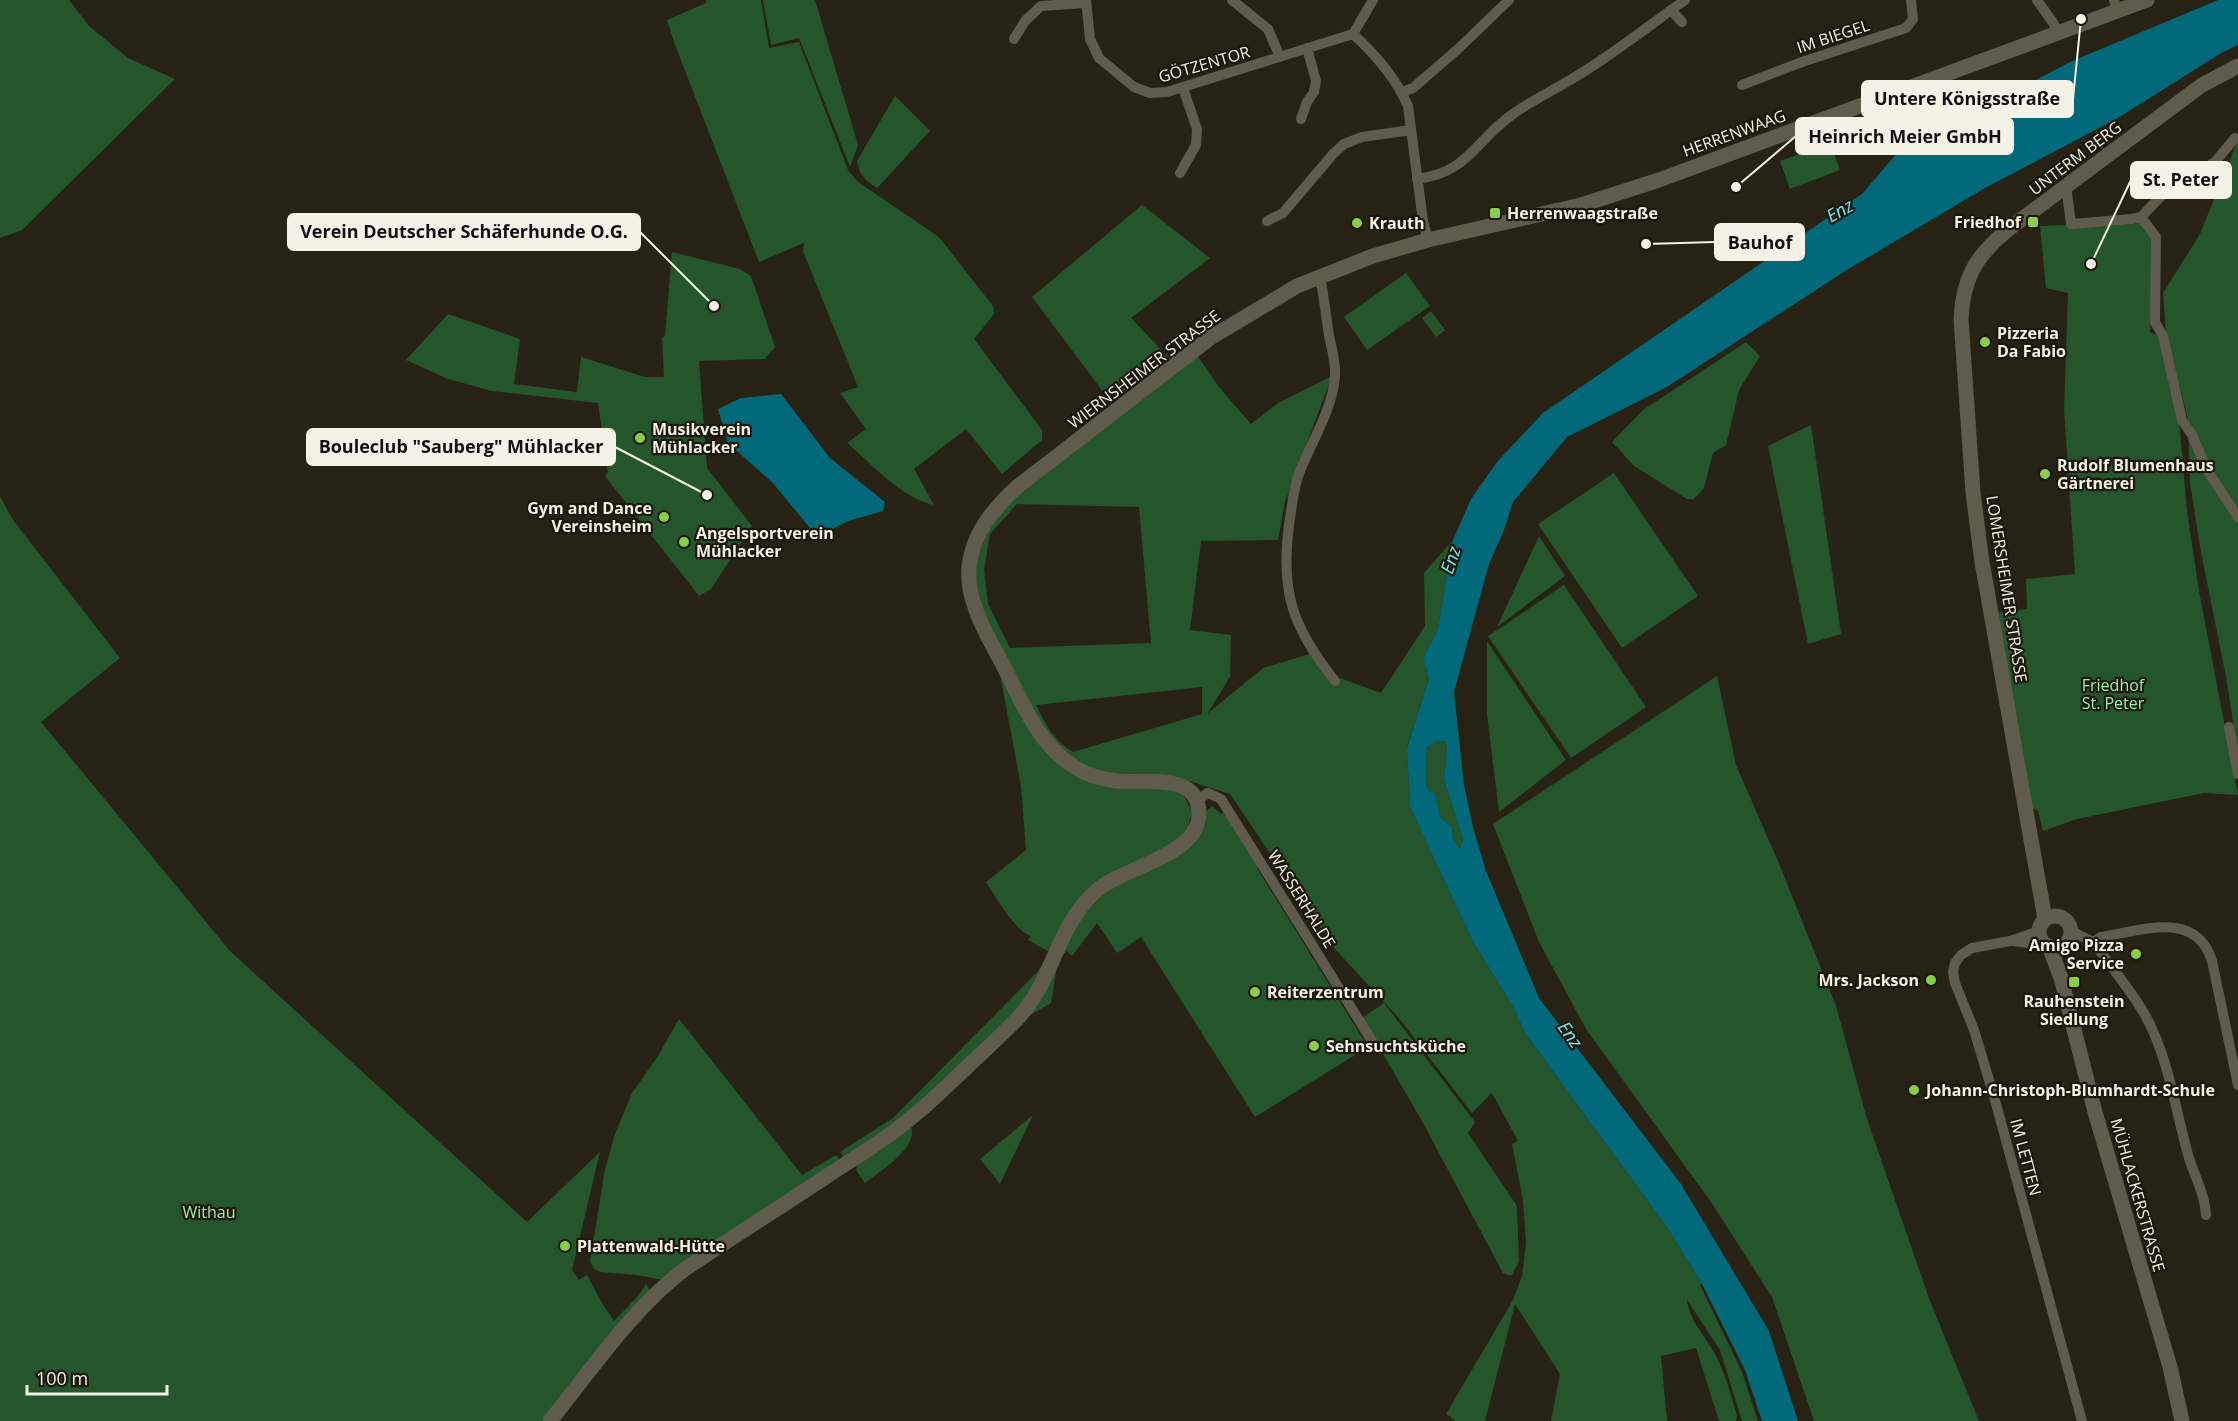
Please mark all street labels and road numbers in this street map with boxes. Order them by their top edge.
street label: IM BIEGEL [1794,14,1872,58]
street label: GÖTZENTOR [1156,40,1252,88]
street label: HERRENWAAG [1679,104,1789,162]
street label: UNTERM BERG [2024,116,2126,200]
street label: WIERNSHEIMER STRASSE [1063,304,1225,434]
street label: LOMERSHEIMER STRASSE [1981,494,2033,684]
street label: WASSERHALDE [1263,846,1341,952]
street label: IM LETTEN [2005,1116,2047,1198]
street label: MÜHLACKERSTRASSE [2106,1116,2170,1274]

